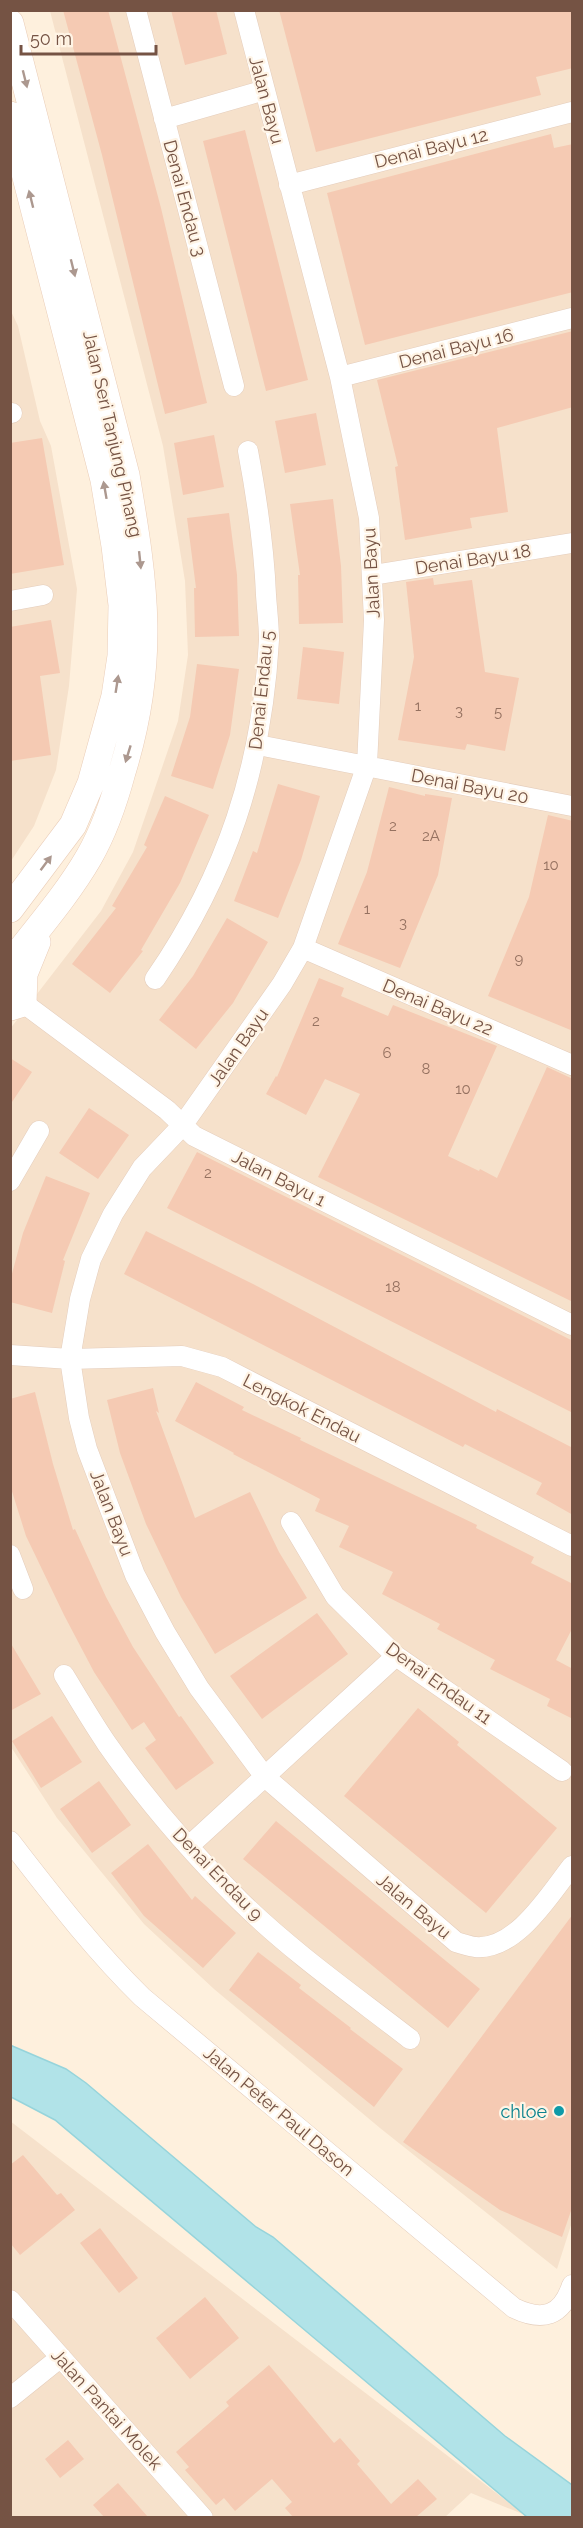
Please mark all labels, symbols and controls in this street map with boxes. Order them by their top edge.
scale bar [21,18,156,56]
text: 50 m [30,28,72,49]
street label: Jalan Bayu [245,54,289,146]
one-way arrow [21,71,30,89]
street label: Denai Bayu 12 [372,124,490,172]
street label: Denai Endau 3 [159,138,211,258]
one-way arrow [26,190,36,209]
one-way arrow [69,259,79,277]
street label: Denai Bayu 16 [397,324,516,372]
street label: Jalan Seri Tanjung Pinang [79,329,147,539]
one-way arrow [100,480,109,499]
street label: Jalan Bayu [358,527,384,619]
street label: Denai Bayu 18 [413,539,533,579]
one-way arrow [135,551,145,570]
street label: Denai Endau 5 [244,629,278,751]
one-way arrow [113,674,122,693]
house number: 1 [415,697,422,715]
house number: 3 [455,702,463,720]
house number: 5 [494,703,502,721]
one-way arrow [123,745,132,763]
street label: Denai Bayu 20 [409,764,531,808]
house number: 2 [389,817,397,835]
house number: 2A [422,827,440,845]
one-way arrow [40,855,52,870]
house number: 10 [543,856,559,874]
house number: 1 [364,900,371,918]
house number: 3 [399,914,407,932]
house number: 9 [515,950,524,968]
street label: Denai Bayu 22 [380,974,496,1040]
street label: Jalan Bayu [204,1004,272,1090]
house number: 2 [312,1012,320,1030]
house number: 6 [382,1044,392,1062]
house number: 8 [422,1060,431,1078]
house number: 10 [455,1080,471,1098]
street label: Jalan Bayu 1 [229,1145,330,1211]
house number: 2 [204,1164,212,1182]
house number: 18 [385,1278,401,1296]
street label: Lengkok Endau [240,1369,364,1447]
street label: Jalan Bayu [86,1467,138,1559]
street label: Denai Endau 11 [382,1638,496,1728]
street label: Denai Endau 9 [169,1823,267,1925]
street label: Jalan Bayu [373,1869,455,1943]
street label: Jalan Peter Paul Dason [200,2042,358,2180]
place label: chloe [500,2101,547,2122]
marker: chloe [552,2104,566,2118]
street label: Jalan Pantai Molek [47,2344,167,2474]

